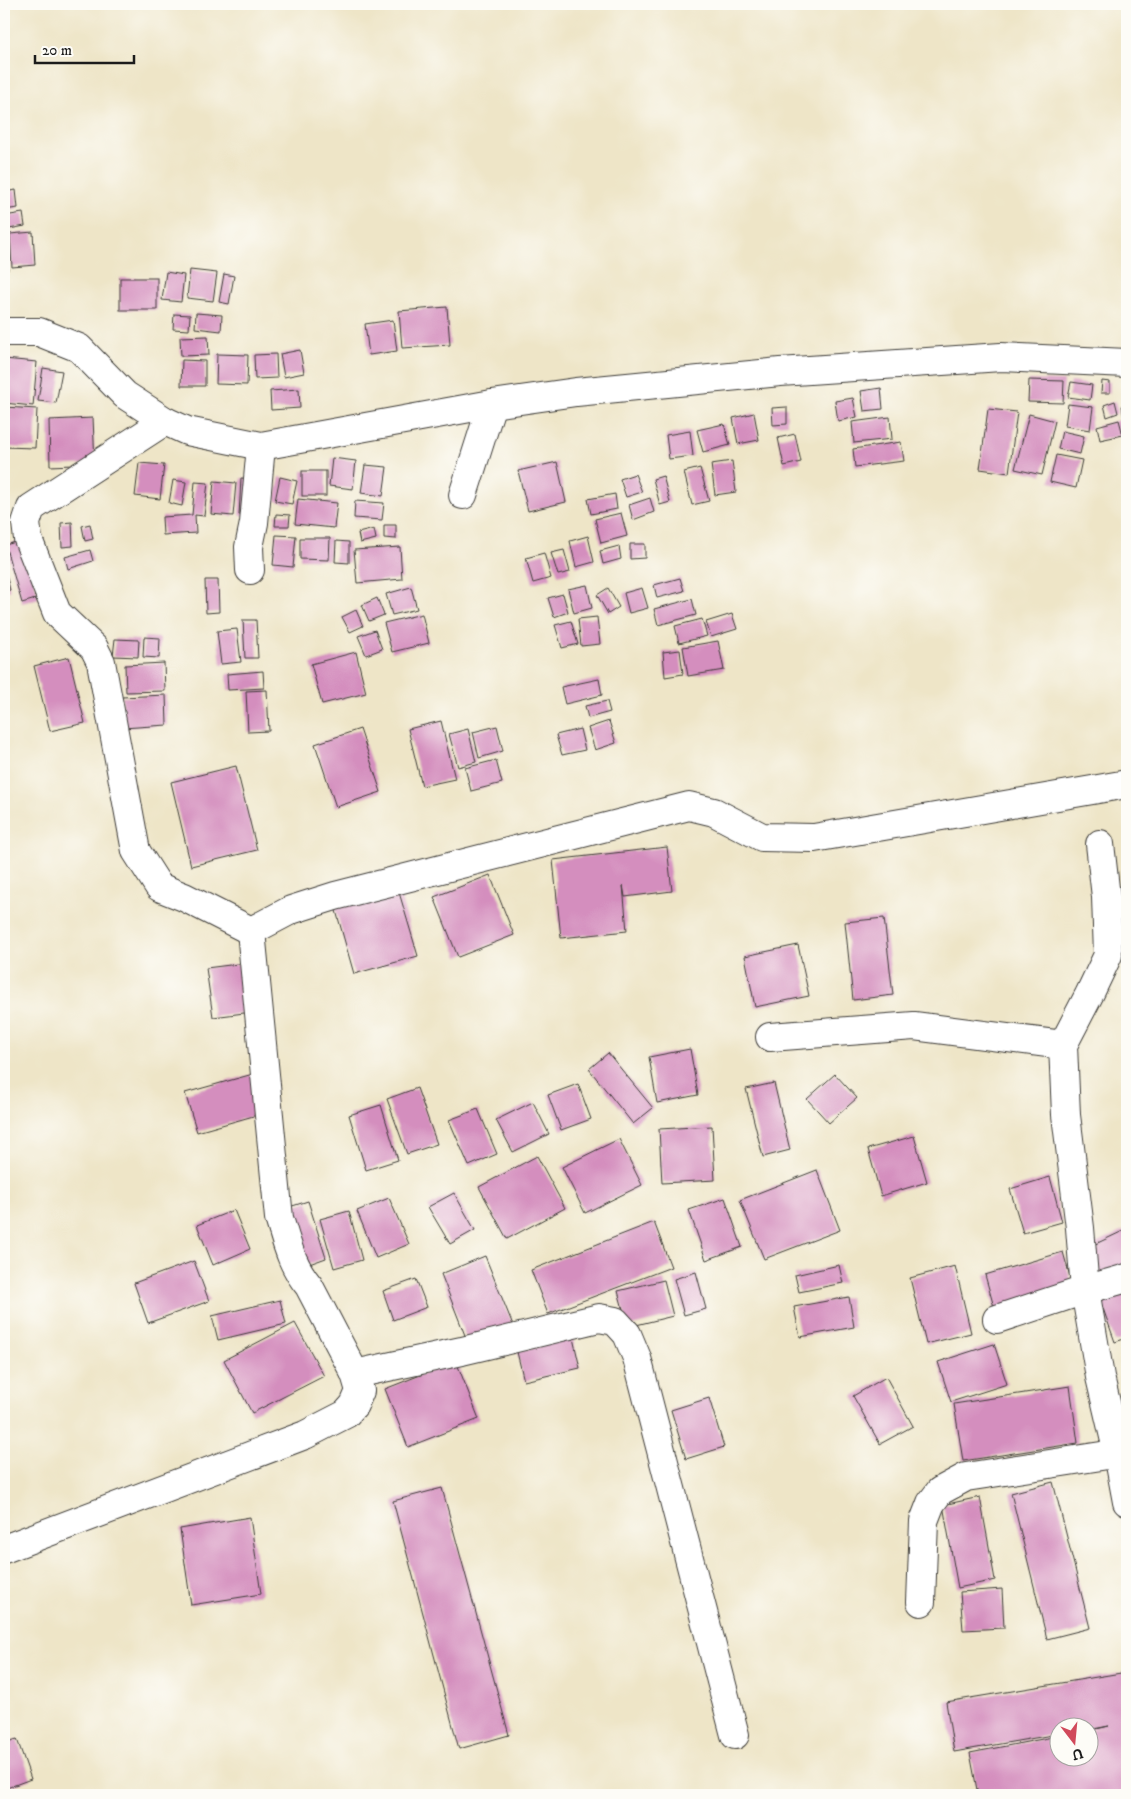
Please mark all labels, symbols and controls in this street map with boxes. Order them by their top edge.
scale bar [35,32,134,64]
text: 20 m [42,41,72,60]
north arrow [1048,1716,1098,1766]
text: U [1069,1743,1085,1764]

